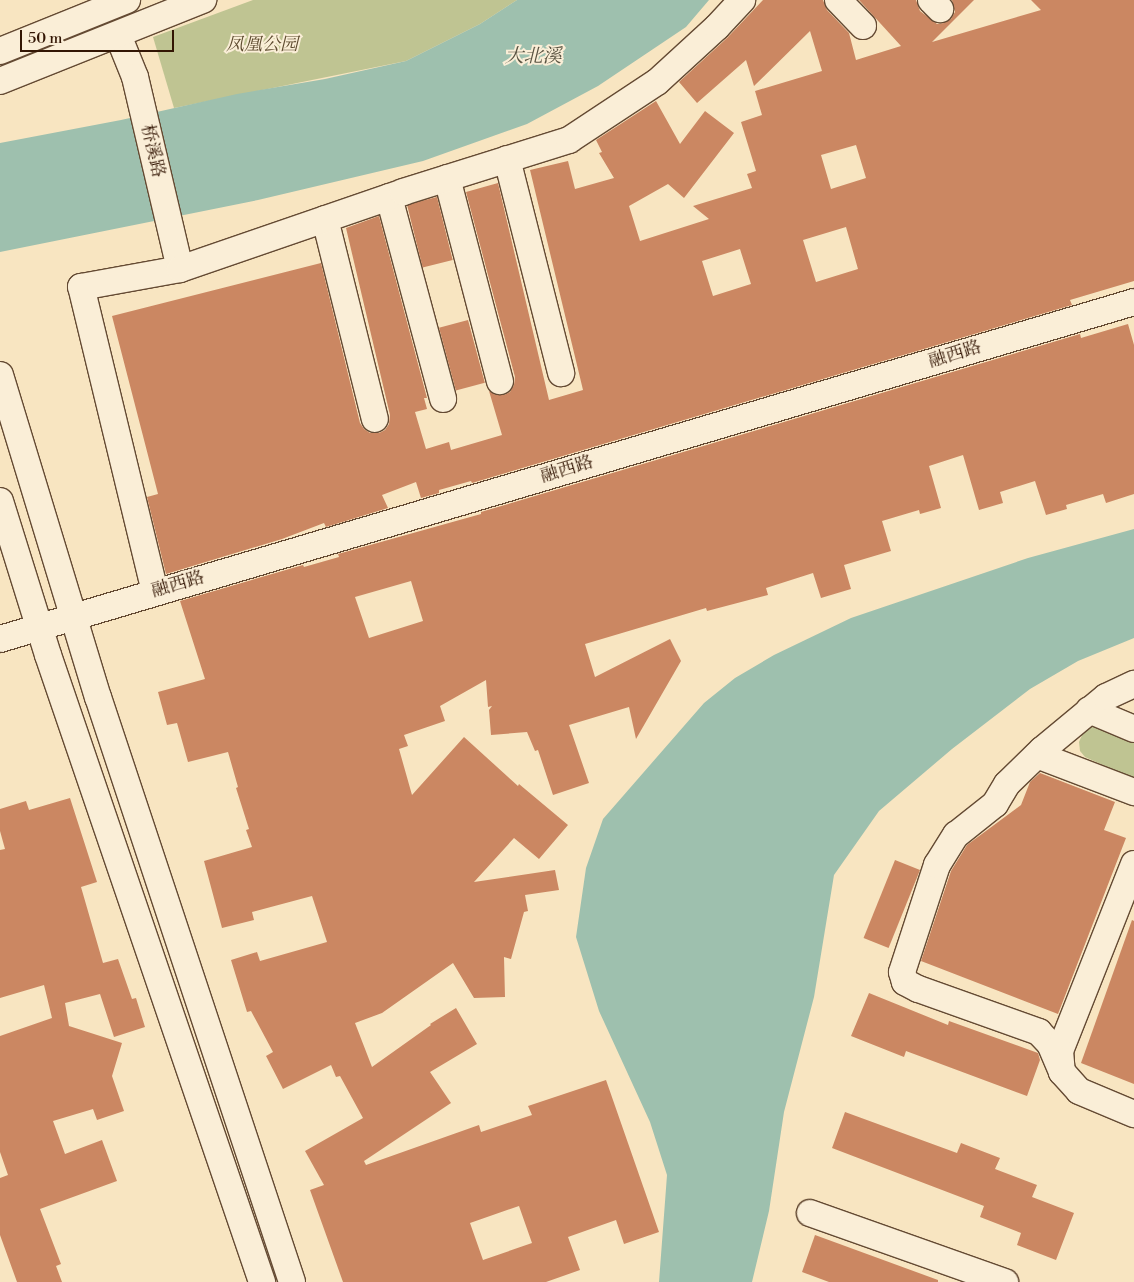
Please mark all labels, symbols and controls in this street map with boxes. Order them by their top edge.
scale bar [22,20,176,52]
text: 50 m [28,29,62,48]
park label: 凤凰公园 [226,34,298,56]
water label: 大北溪 [505,46,561,68]
street label: 桥溪路 [135,122,169,180]
street label: 融西路 [926,337,984,373]
street label: 融西路 [538,452,596,488]
street label: 融西路 [149,567,207,603]

